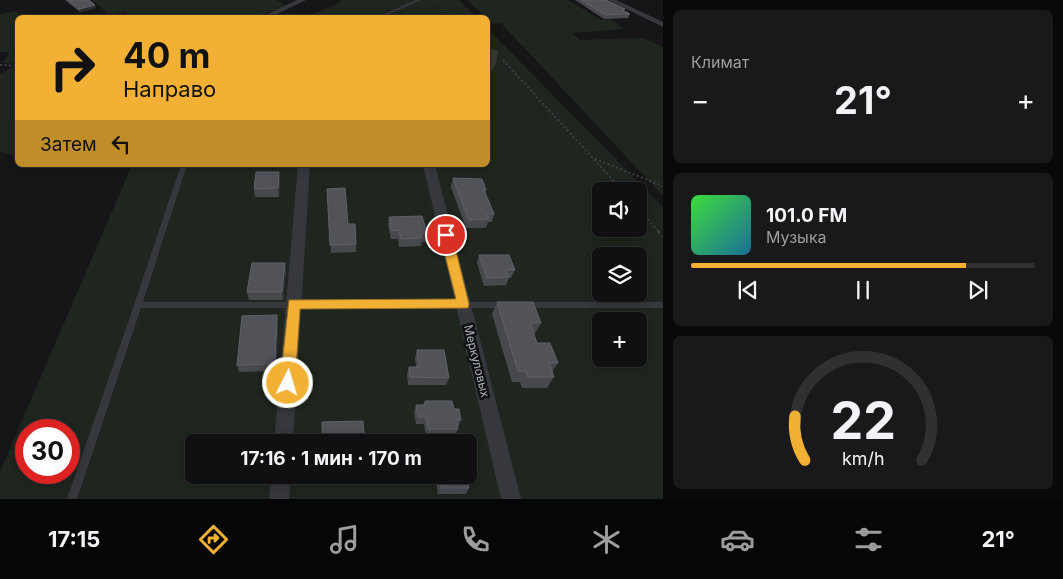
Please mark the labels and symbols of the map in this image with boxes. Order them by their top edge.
pin [425,214,467,256]
street label: Меркуловых [461,323,493,399]
position arrow [261,356,313,408]
speed limit sign: 30 [15,419,80,484]

